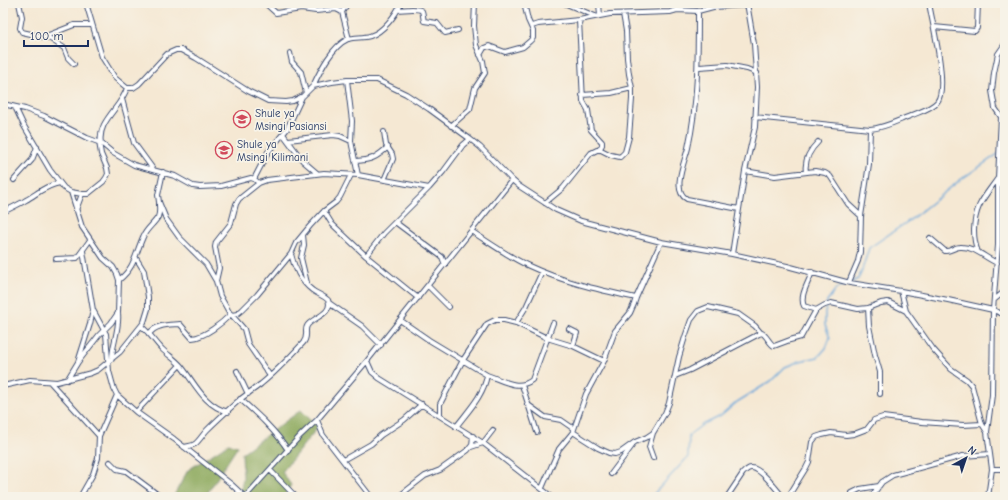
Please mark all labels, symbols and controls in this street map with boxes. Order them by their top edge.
scale bar [24,22,88,48]
text: 100 m [30,29,63,43]
place label: Shule ya Msingi Pasiansi [255,107,327,133]
school or university icon: Shule ya Msingi Pasiansi [232,109,252,129]
place label: Shule ya Msingi Kilimani [237,138,308,164]
school or university icon: Shule ya Msingi Kilimani [214,140,234,160]
north arrow [946,438,986,478]
text: N [965,443,979,458]

